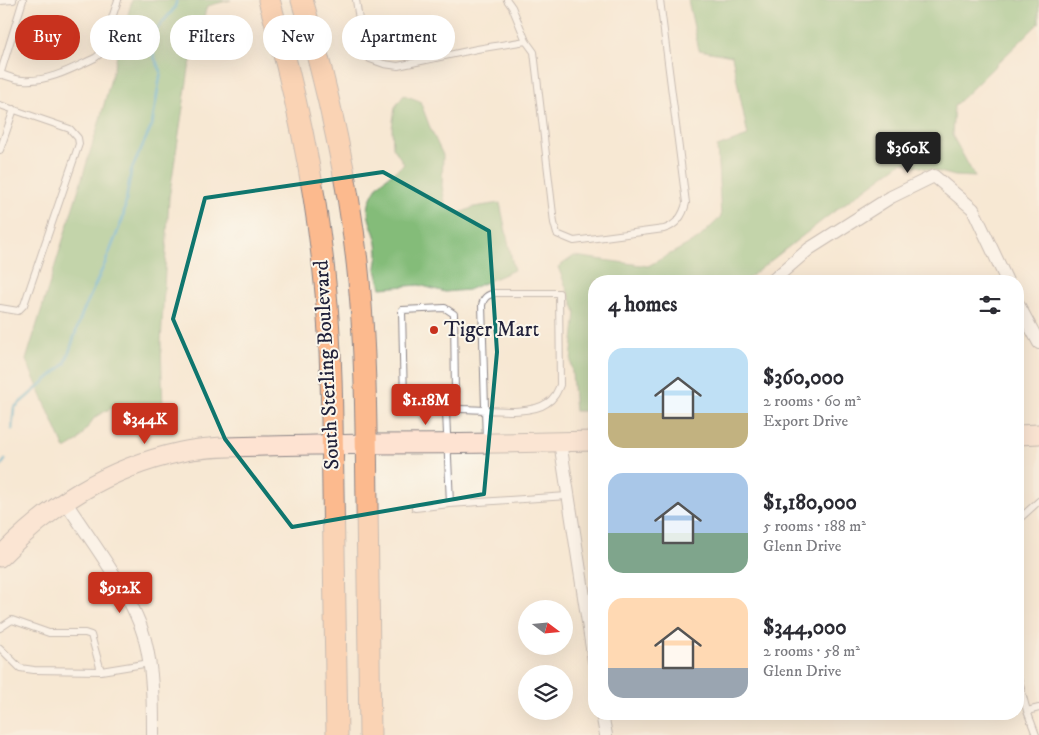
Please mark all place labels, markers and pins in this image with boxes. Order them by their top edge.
pin: $360K [873,132,943,174]
place label: Tiger Mart [444,317,539,343]
marker: Tiger Mart [428,324,440,336]
pin: $1.18M [385,384,467,426]
pin: $344K [110,402,180,445]
pin: $912K [85,572,155,614]

